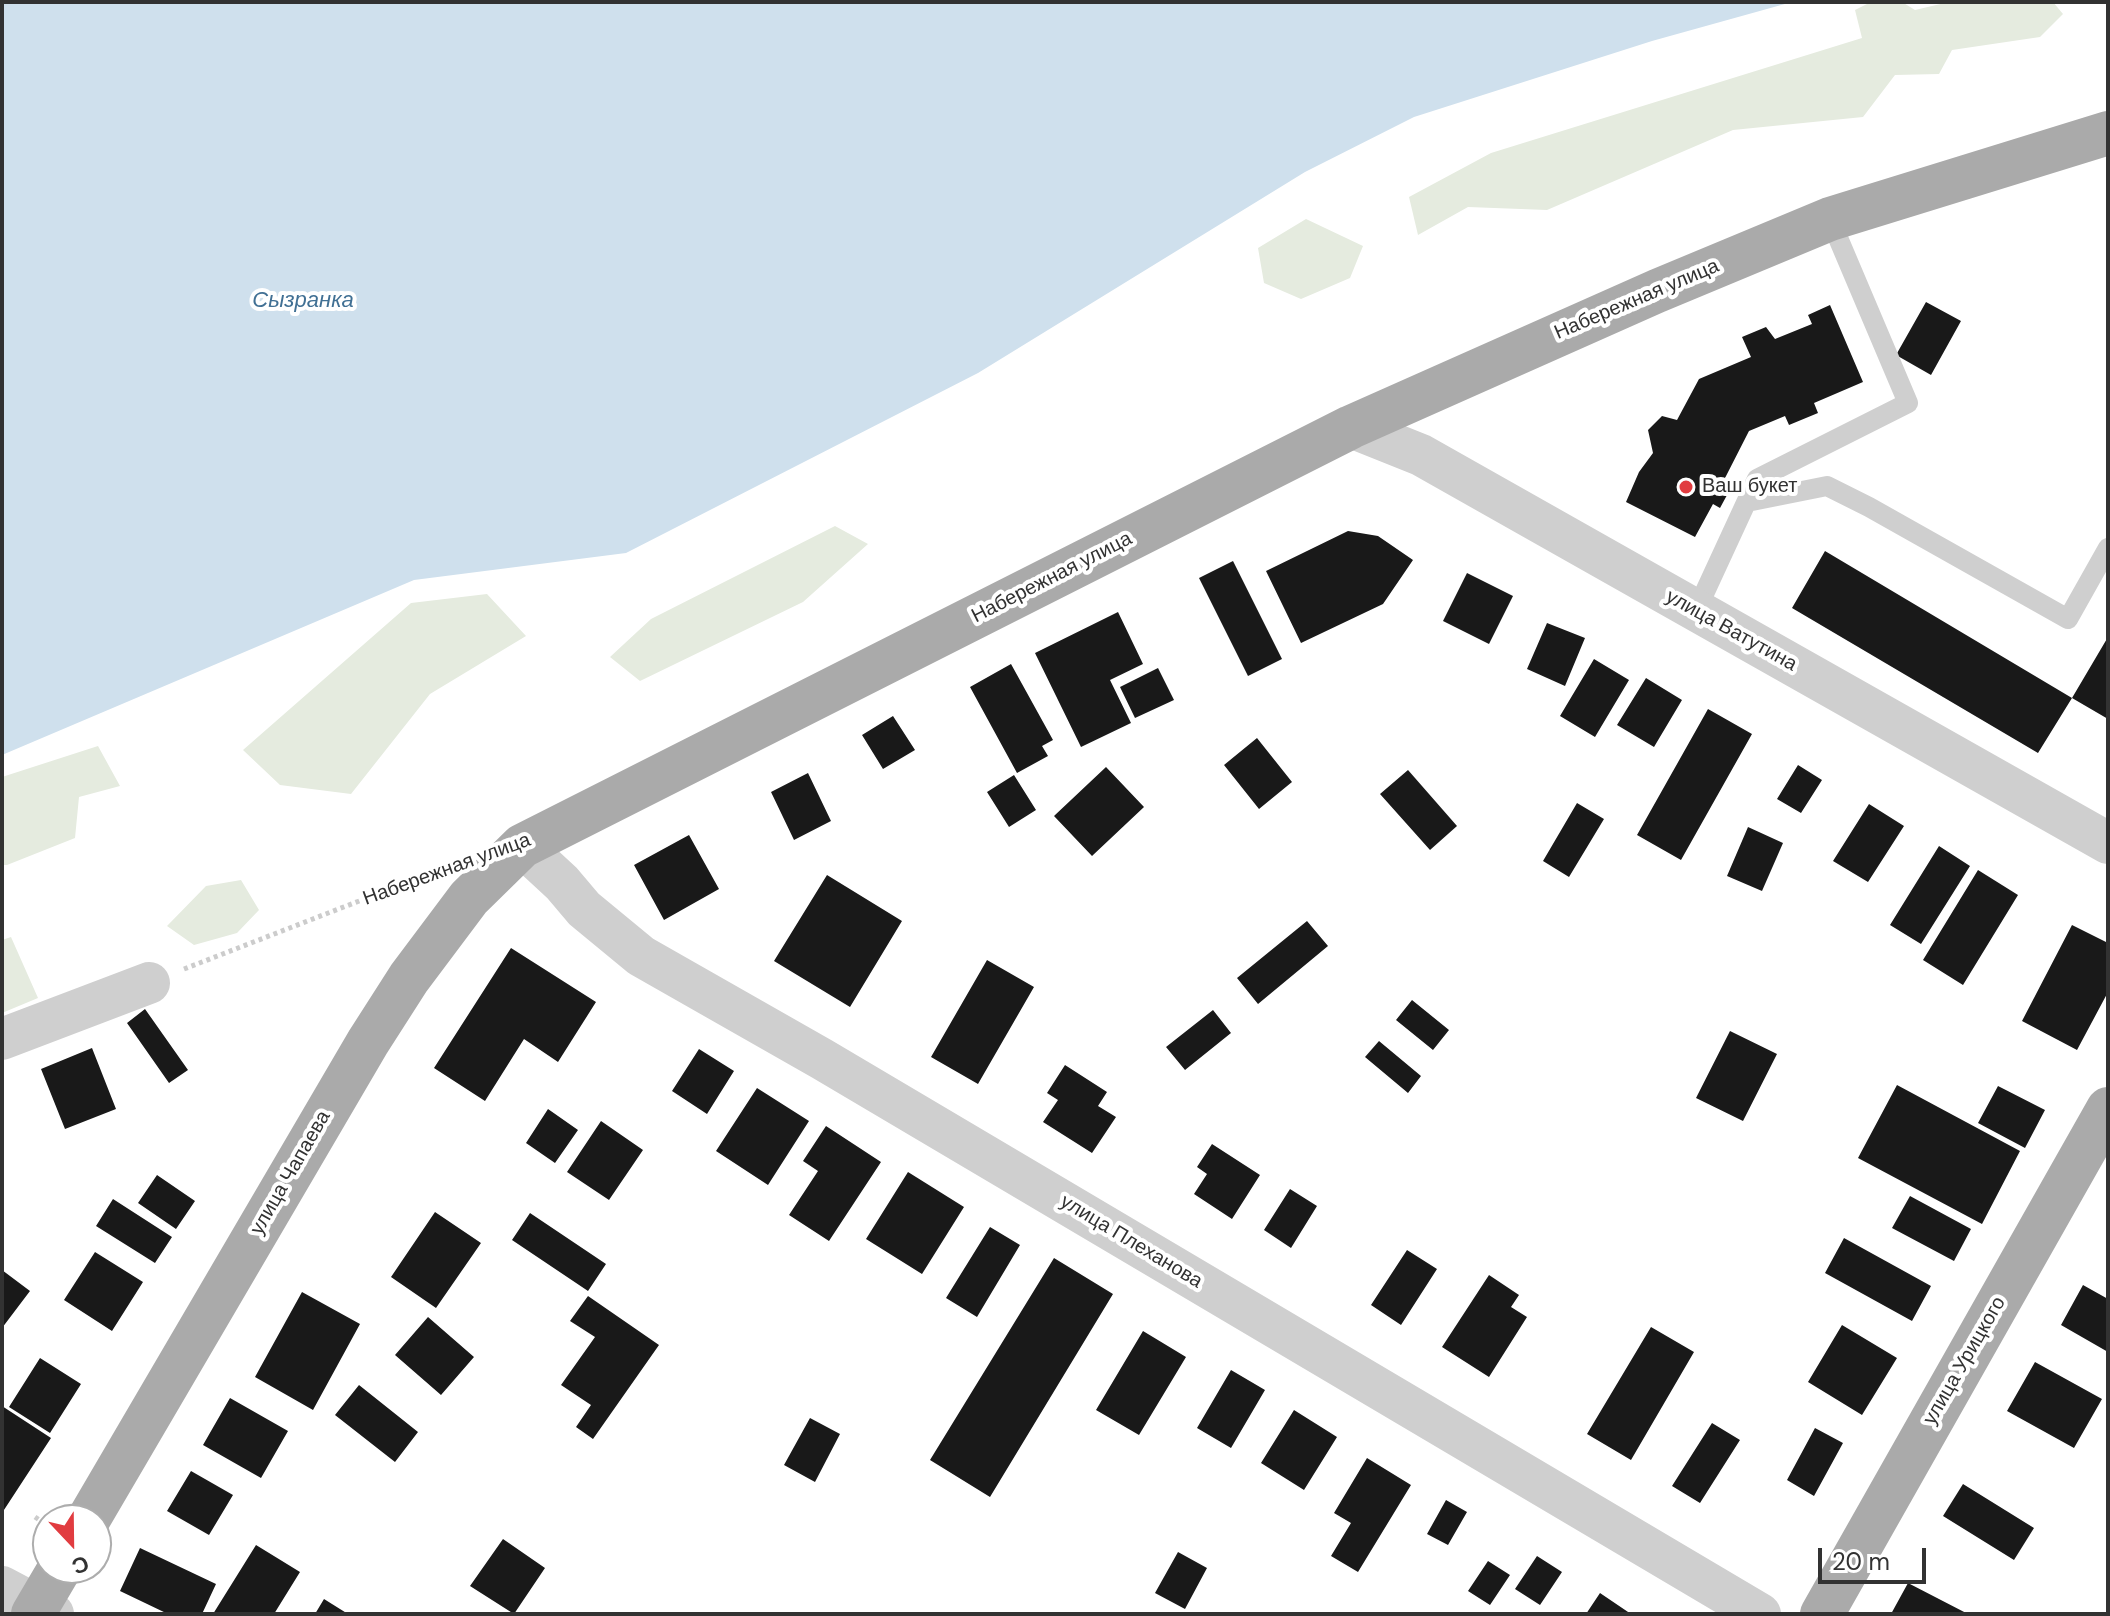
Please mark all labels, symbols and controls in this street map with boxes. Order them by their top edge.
street label: Набережная улица [1551,254,1723,346]
water label: Сызранка [252,288,354,314]
place label: Ваш букет [1702,475,1797,499]
marker: Ваш букет [1677,478,1695,496]
street label: Набережная улица [968,527,1136,629]
street label: улица Ватутина [1661,585,1801,677]
street label: Набережная улица [360,829,534,911]
street label: улица Чапаева [246,1107,336,1239]
street label: улица Плеханова [1056,1190,1206,1294]
street label: улица Урицкого [1919,1293,2011,1429]
north arrow [32,1504,112,1584]
scale bar [1822,1532,1930,1582]
text: 20 m [1832,1546,1890,1577]
text: С [68,1548,93,1581]

